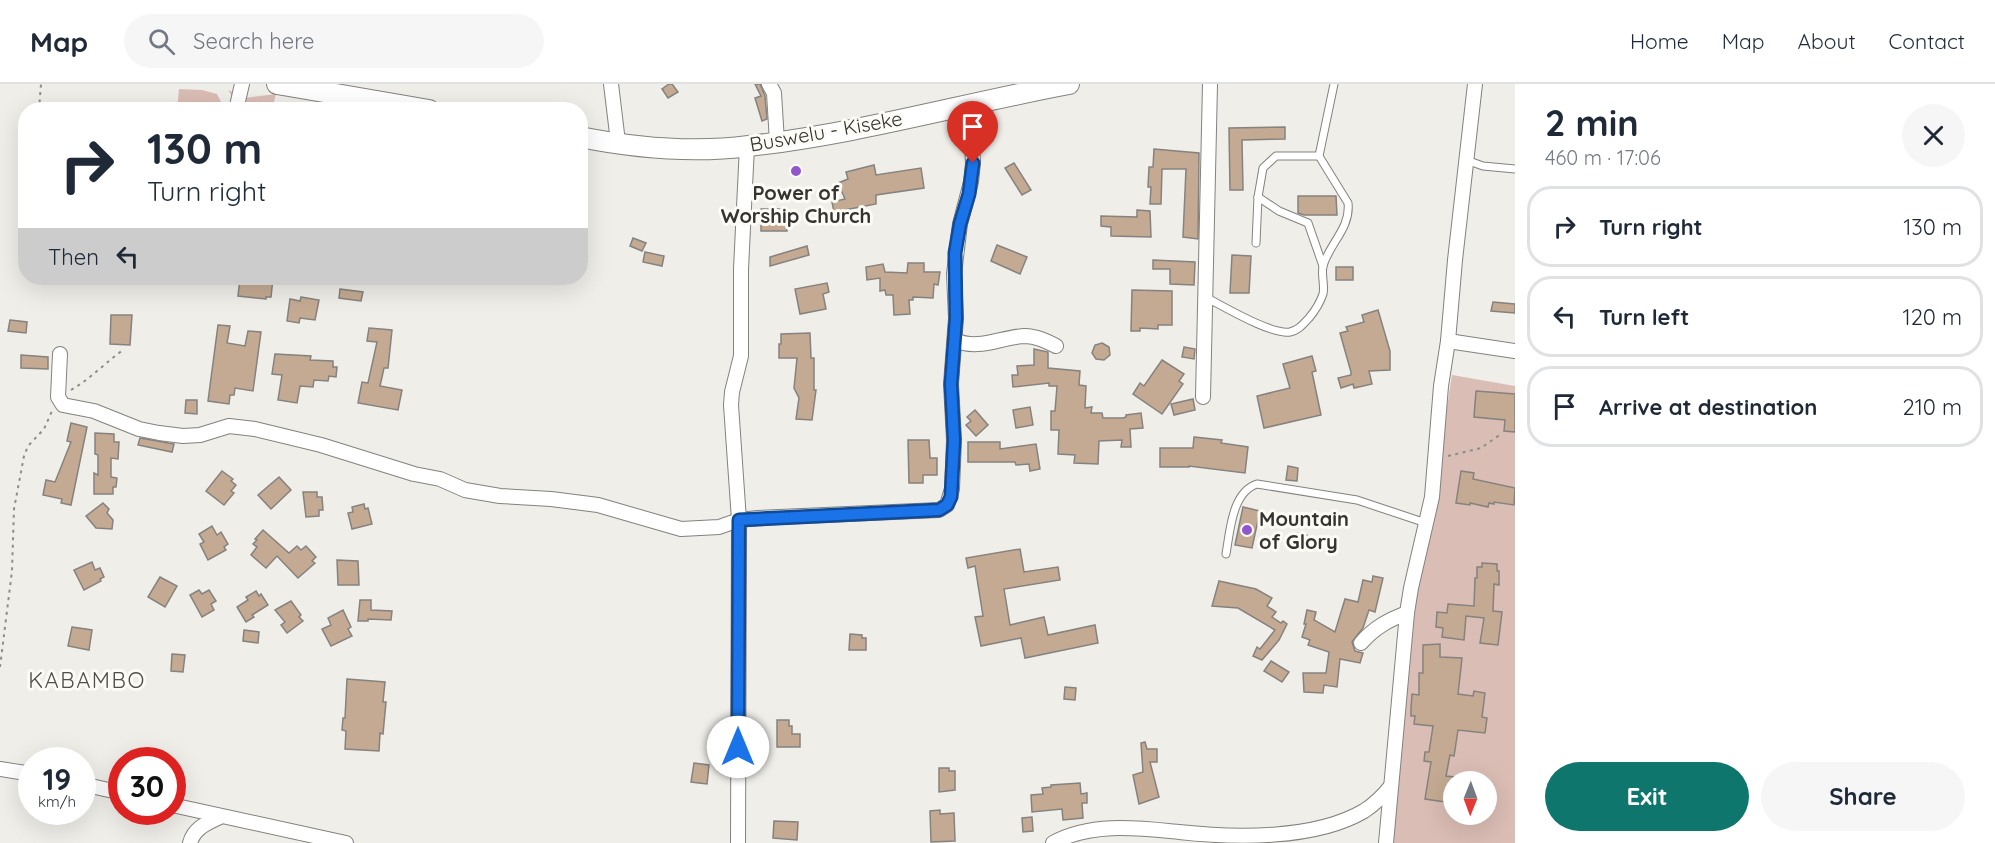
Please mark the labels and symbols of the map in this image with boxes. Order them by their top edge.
pin [947,101,998,163]
street label: Buswelu - Kiseke [748,105,904,157]
marker: Power of Worship Church [789,164,803,178]
place label: Power of Worship Church [721,180,871,228]
place label: Mountain of Glory [1259,506,1349,554]
marker: Mountain of Glory [1240,523,1254,537]
district label: KABAMBO [28,666,146,694]
position arrow [706,715,770,779]
speed limit sign: 30 [108,747,186,825]
north arrow [1443,771,1497,825]

